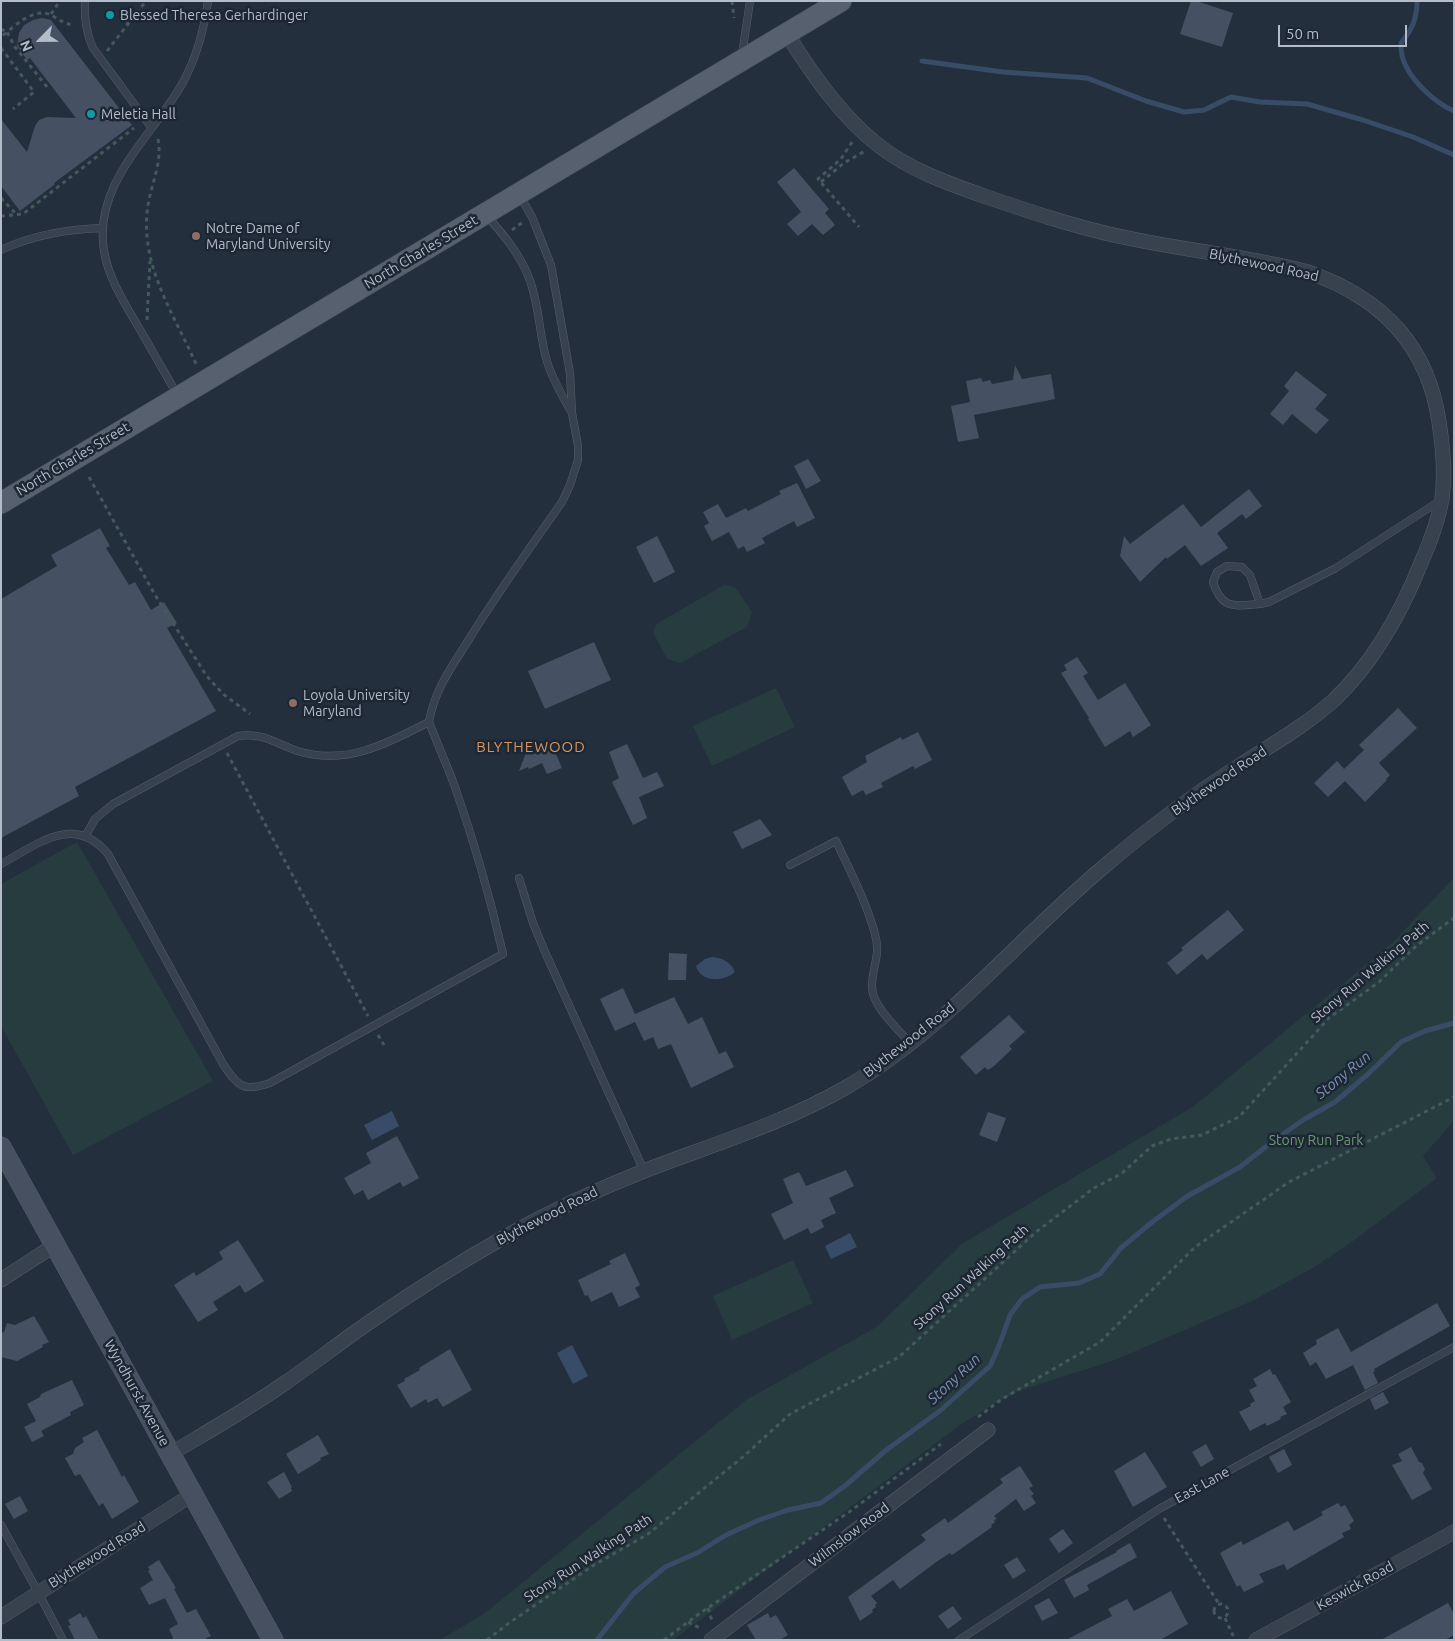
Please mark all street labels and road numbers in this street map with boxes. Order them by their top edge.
street label: North Charles Street [361,212,481,292]
street label: Blythewood Road [1208,245,1320,285]
street label: North Charles Street [13,419,133,499]
street label: Blythewood Road [1168,743,1270,819]
street label: Stony Run Walking Path [1308,918,1432,1026]
street label: Blythewood Road [860,999,958,1081]
street label: Blythewood Road [494,1183,600,1249]
street label: Stony Run Walking Path [910,1221,1032,1333]
street label: Wyndhurst Avenue [101,1337,173,1449]
street label: East Lane [1172,1463,1232,1507]
street label: Wilmslow Road [805,1499,893,1571]
street label: Stony Run Walking Path [521,1510,655,1606]
street label: Blythewood Road [45,1518,149,1592]
street label: Keswick Road [1314,1558,1396,1614]

